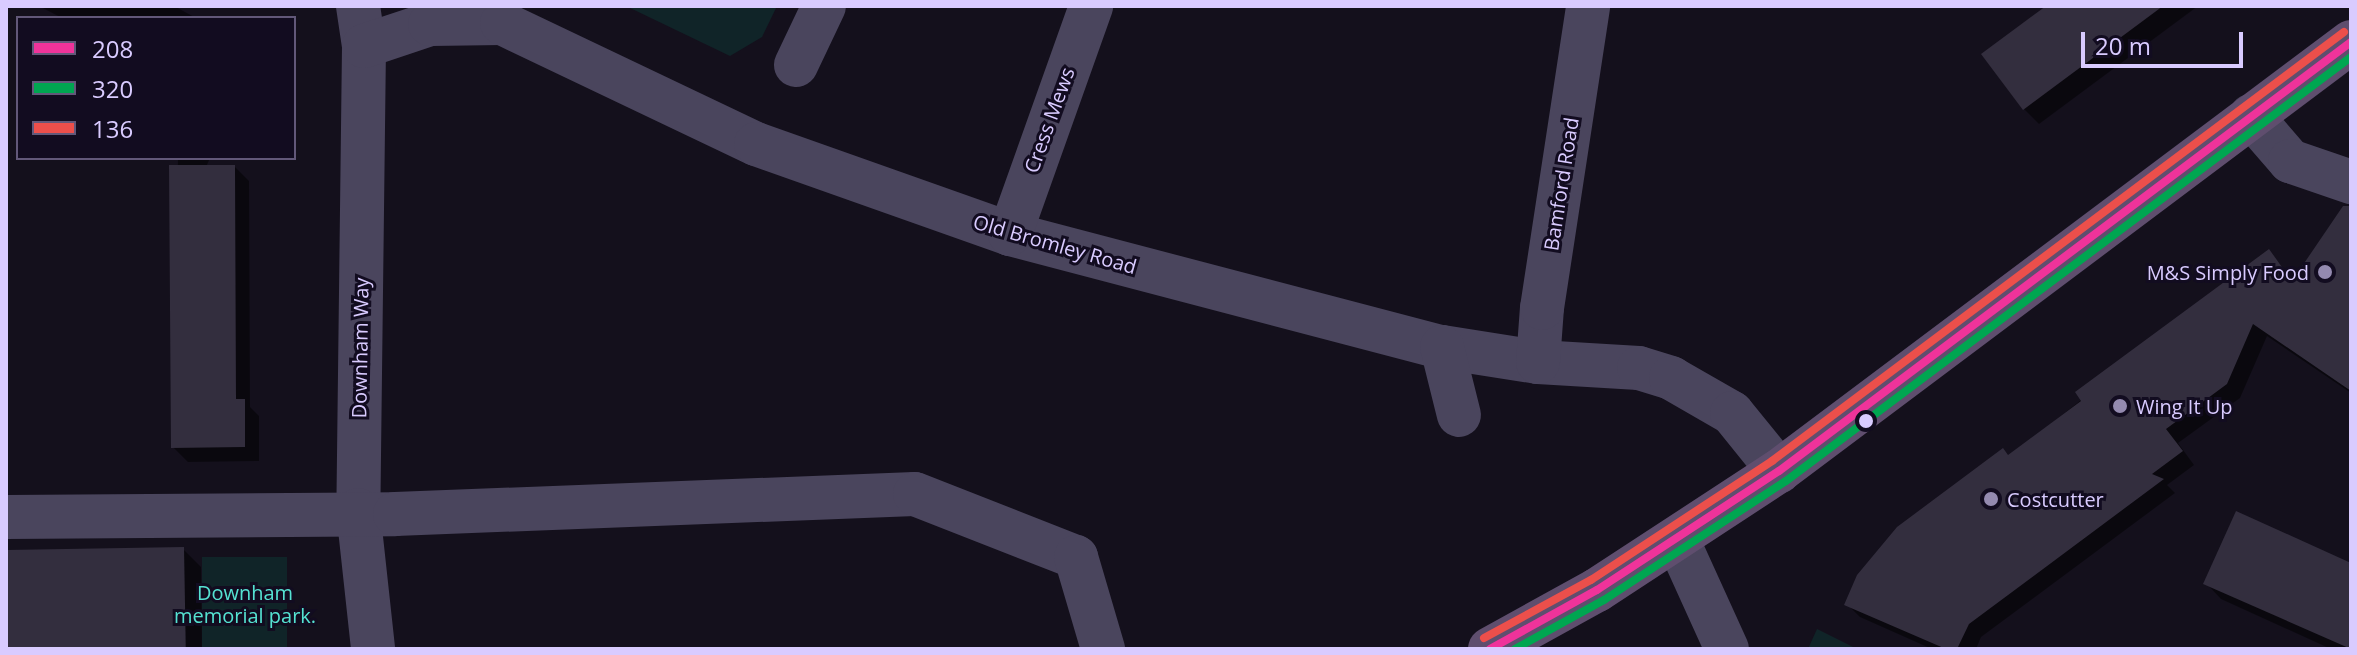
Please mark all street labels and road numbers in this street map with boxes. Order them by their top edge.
street label: Cress Mews [1019,64,1079,176]
street label: Bamford Road [1539,116,1583,252]
street label: Old Bromley Road [971,209,1139,279]
street label: Downham Way [347,277,373,419]

